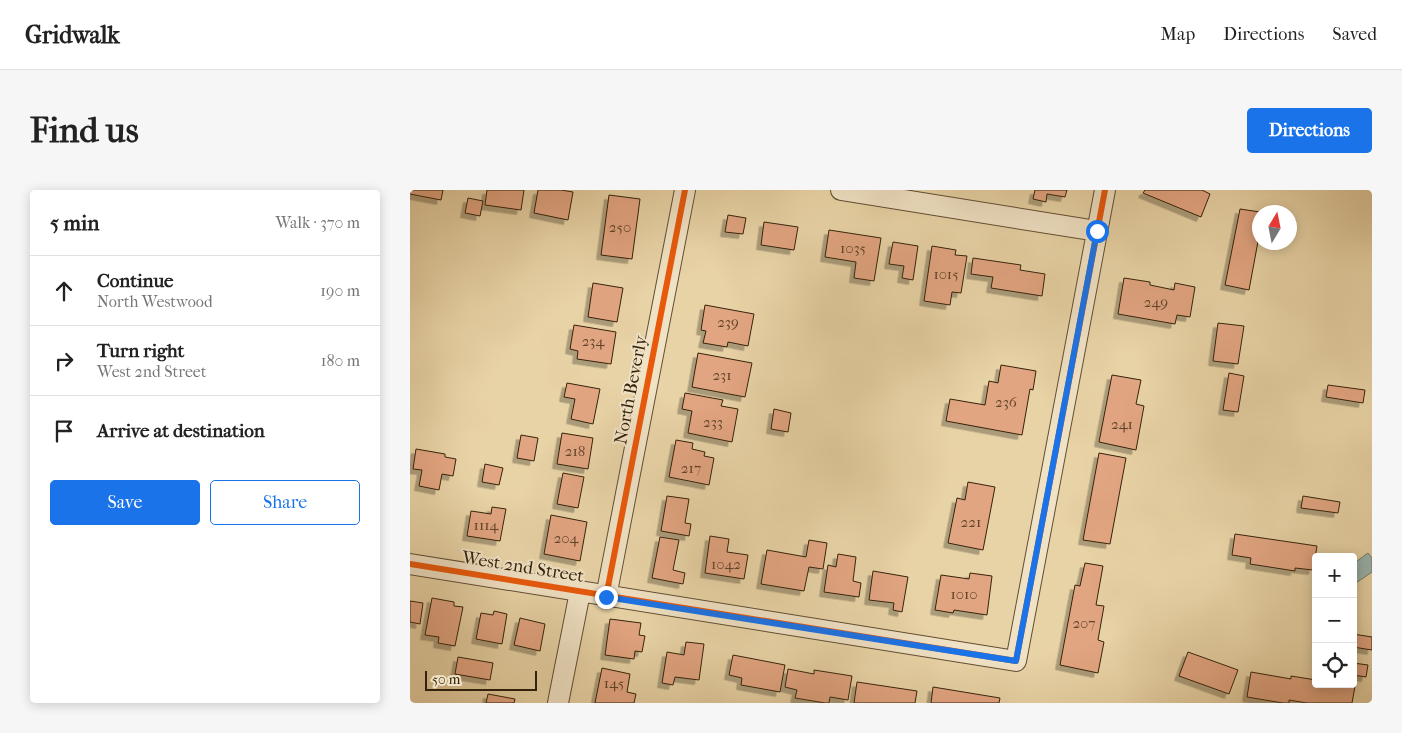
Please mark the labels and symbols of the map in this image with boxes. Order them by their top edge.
north arrow [1252,205,1297,250]
house number: 250 [609,218,631,236]
route start [1086,220,1109,243]
house number: 1035 [840,239,866,257]
house number: 1015 [933,265,959,283]
house number: 249 [1144,293,1168,311]
house number: 239 [717,313,739,331]
house number: 234 [582,332,605,350]
street label: North Beverly [610,333,652,446]
house number: 231 [712,366,732,384]
house number: 236 [995,393,1018,411]
house number: 233 [703,413,723,431]
house number: 241 [1111,415,1133,433]
house number: 218 [565,442,585,460]
house number: 217 [681,459,701,477]
house number: 221 [961,513,981,531]
house number: 1114 [474,516,500,534]
house number: 204 [554,529,579,547]
street label: West 2nd Street [460,547,586,587]
house number: 1042 [711,555,741,573]
house number: 1010 [951,585,978,603]
route end [595,586,618,609]
house number: 207 [1072,614,1096,632]
scale bar [425,668,538,691]
house number: 145 [604,674,624,692]

